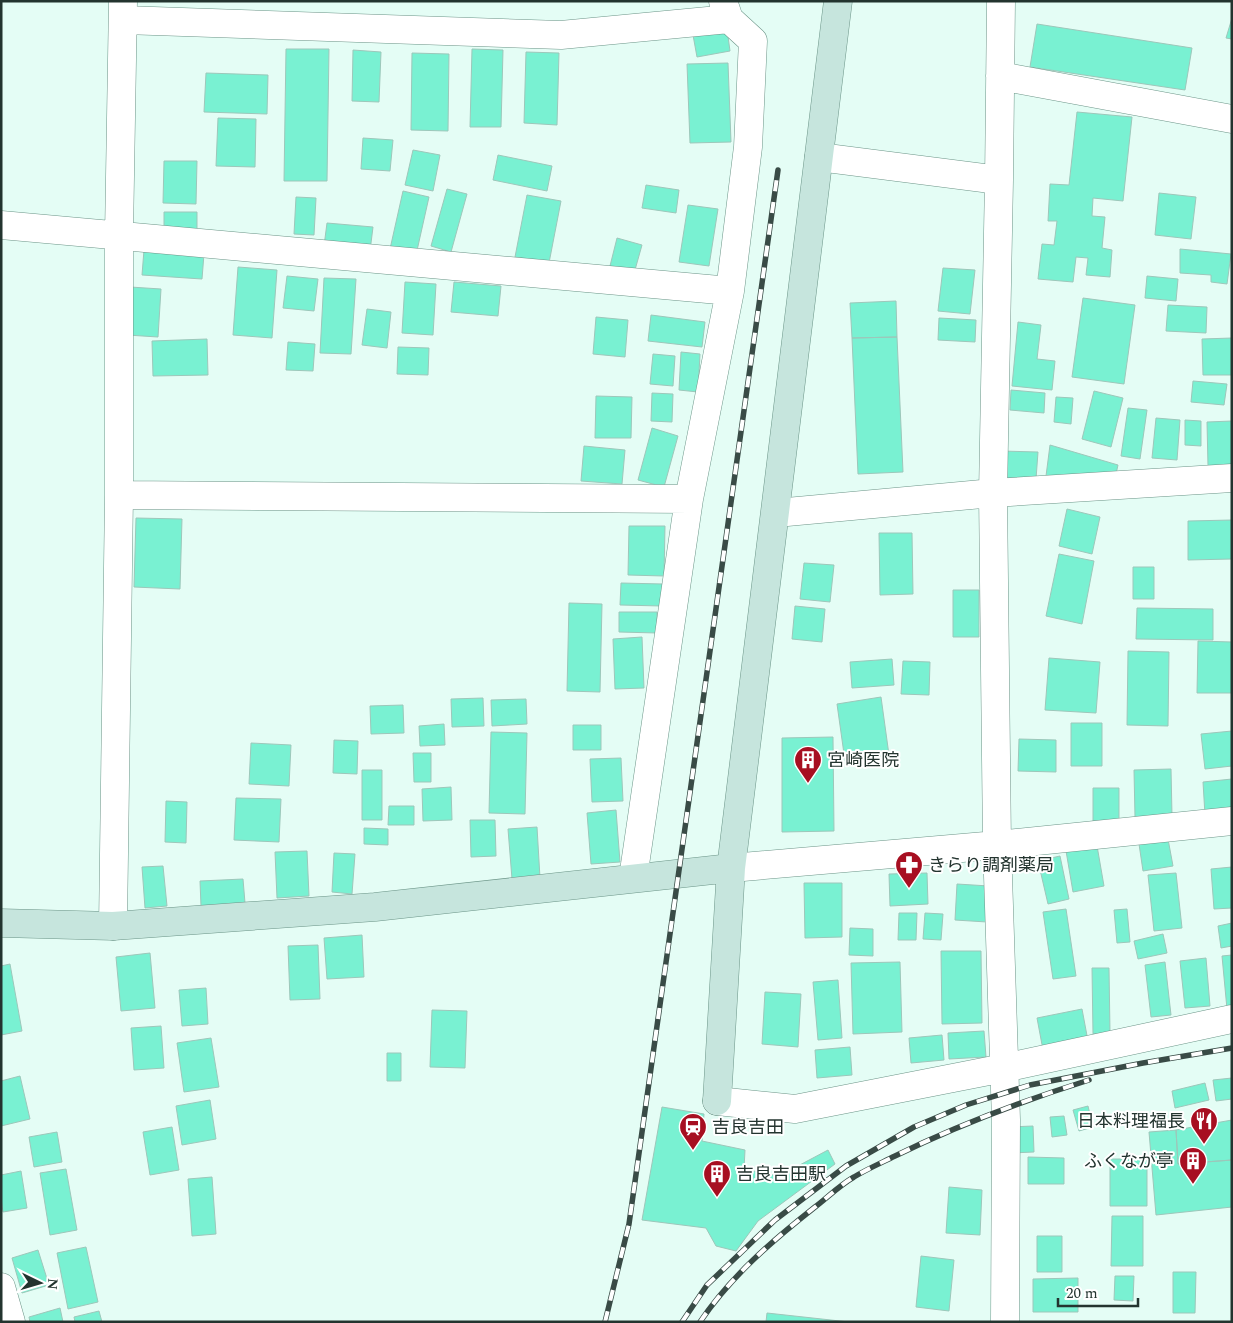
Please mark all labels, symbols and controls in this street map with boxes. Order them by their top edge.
building icon: 宮崎医院 [793,745,823,784]
place label: 宮崎医院 [827,747,899,774]
pharmacy icon: きらり調剤薬局 [894,850,924,889]
place label: きらり調剤薬局 [928,852,1054,879]
restaurant icon: 日本料理福長 [1189,1106,1219,1145]
place label: 日本料理福長 [1077,1108,1185,1135]
station icon: 吉良吉田 [678,1112,708,1151]
place label: 吉良吉田 [712,1114,784,1141]
building icon: ふくなが亭 [1178,1146,1208,1185]
place label: ふくなが亭 [1084,1148,1174,1175]
building icon: 吉良吉田駅 [702,1159,732,1198]
place label: 吉良吉田駅 [736,1161,826,1188]
north arrow [15,1258,65,1308]
scale bar [1058,1276,1138,1308]
text: N [41,1277,63,1291]
text: 20 m [1066,1282,1098,1305]

